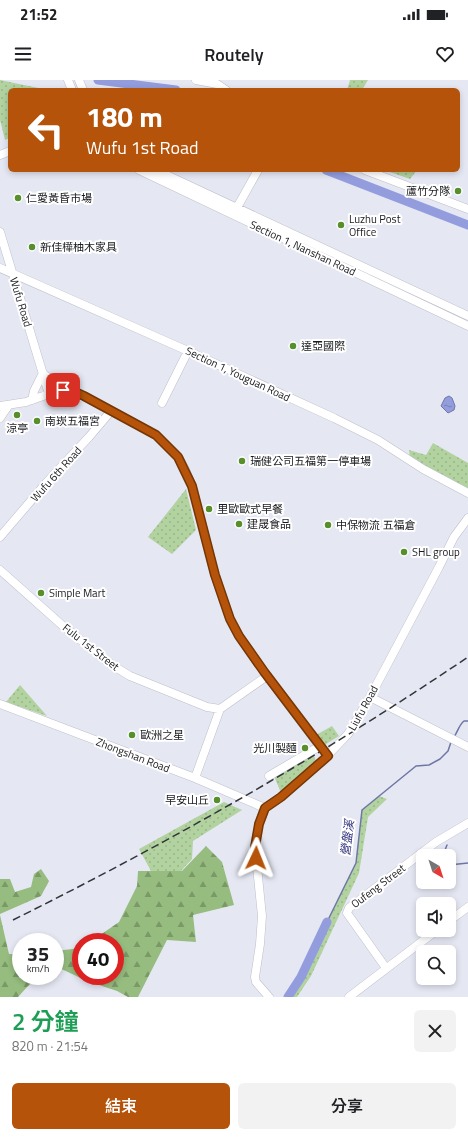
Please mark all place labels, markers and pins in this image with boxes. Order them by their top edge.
place label: 蘆竹分隊 [406,183,450,199]
marker: 蘆竹分隊 [453,186,463,196]
place label: 仁愛黃昏市場 [26,190,92,206]
marker: 仁愛黃昏市場 [13,193,23,203]
place label: Luzhu Post Office [349,211,401,240]
marker: Luzhu Post Office [336,220,346,230]
place label: 新佳樺柚木家具 [40,239,117,255]
marker: 新佳樺柚木家具 [27,242,37,252]
place label: 達亞國際 [301,338,345,354]
marker: 達亞國際 [288,341,298,351]
pin [46,373,80,407]
marker: 涼亭 [12,410,22,420]
place label: 南崁五福宮 [45,413,100,429]
marker: 南崁五福宮 [32,416,42,426]
place label: 涼亭 [6,420,28,436]
place label: 瑞健公司五福第一停車場 [250,453,371,469]
marker: 瑞健公司五福第一停車場 [237,456,247,466]
place label: 里歐歐式早餐 [217,501,283,517]
marker: 里歐歐式早餐 [204,504,214,514]
place label: 建晟食品 [247,516,291,532]
place label: 中保物流 五福倉 [336,517,415,533]
marker: 建晟食品 [234,519,244,529]
marker: 中保物流 五福倉 [323,520,333,530]
place label: SHL group [412,544,460,560]
marker: SHL group [399,547,409,557]
place label: Simple Mart [49,585,105,601]
marker: Simple Mart [36,588,46,598]
place label: 歐洲之星 [140,727,184,743]
marker: 歐洲之星 [127,730,137,740]
place label: 光川製麵 [253,740,297,756]
marker: 光川製麵 [300,743,310,753]
place label: 早安山丘 [165,792,209,808]
marker: 早安山丘 [212,795,222,805]

